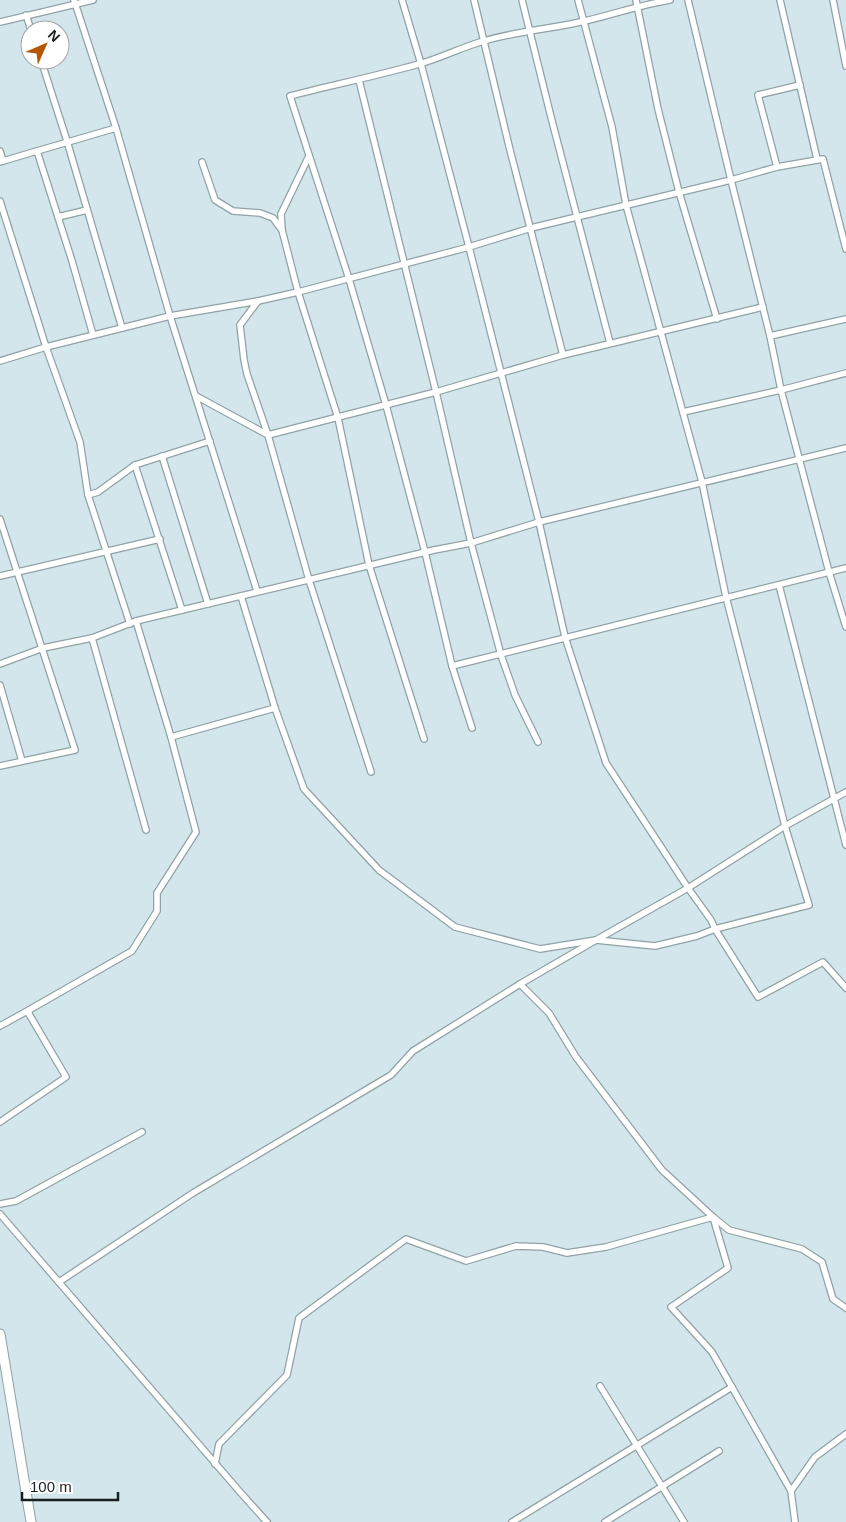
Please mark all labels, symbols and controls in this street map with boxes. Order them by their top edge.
north arrow [20,20,70,70]
text: N [45,27,63,45]
scale bar [22,1470,119,1502]
text: 100 m [30,1478,72,1495]

